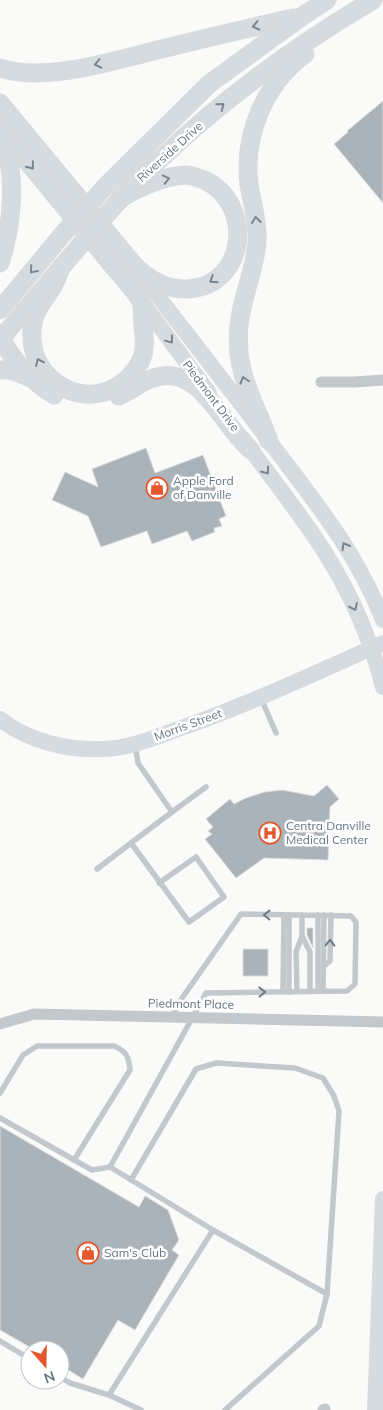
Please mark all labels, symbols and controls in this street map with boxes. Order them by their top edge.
one-way arrow [252,20,261,31]
one-way arrow [94,58,103,68]
one-way arrow [216,103,225,112]
street label: Riverside Drive [134,118,206,185]
one-way arrow [25,160,33,169]
one-way arrow [161,174,170,185]
one-way arrow [251,216,262,224]
one-way arrow [30,264,39,273]
one-way arrow [210,274,219,283]
one-way arrow [164,334,172,343]
street label: Piedmont Drive [180,357,243,434]
one-way arrow [34,358,45,367]
one-way arrow [240,376,250,384]
one-way arrow [260,465,269,475]
place label: Apple Ford of Danville [173,473,234,502]
shop icon: Apple Ford of Danville [145,476,169,500]
one-way arrow [342,542,352,551]
one-way arrow [347,602,358,611]
street label: Morris Street [152,705,224,744]
place label: Centra Danville Medical Center [286,818,371,847]
hospital icon: Centra Danville Medical Center [258,821,282,845]
one-way arrow [263,909,271,920]
one-way arrow [325,939,336,947]
one-way arrow [258,987,266,997]
street label: Piedmont Place [148,995,234,1012]
shop icon: Sam's Club [76,1241,100,1265]
place label: Sam's Club [104,1245,166,1260]
north arrow [20,1340,70,1390]
text: N [41,1367,57,1387]

